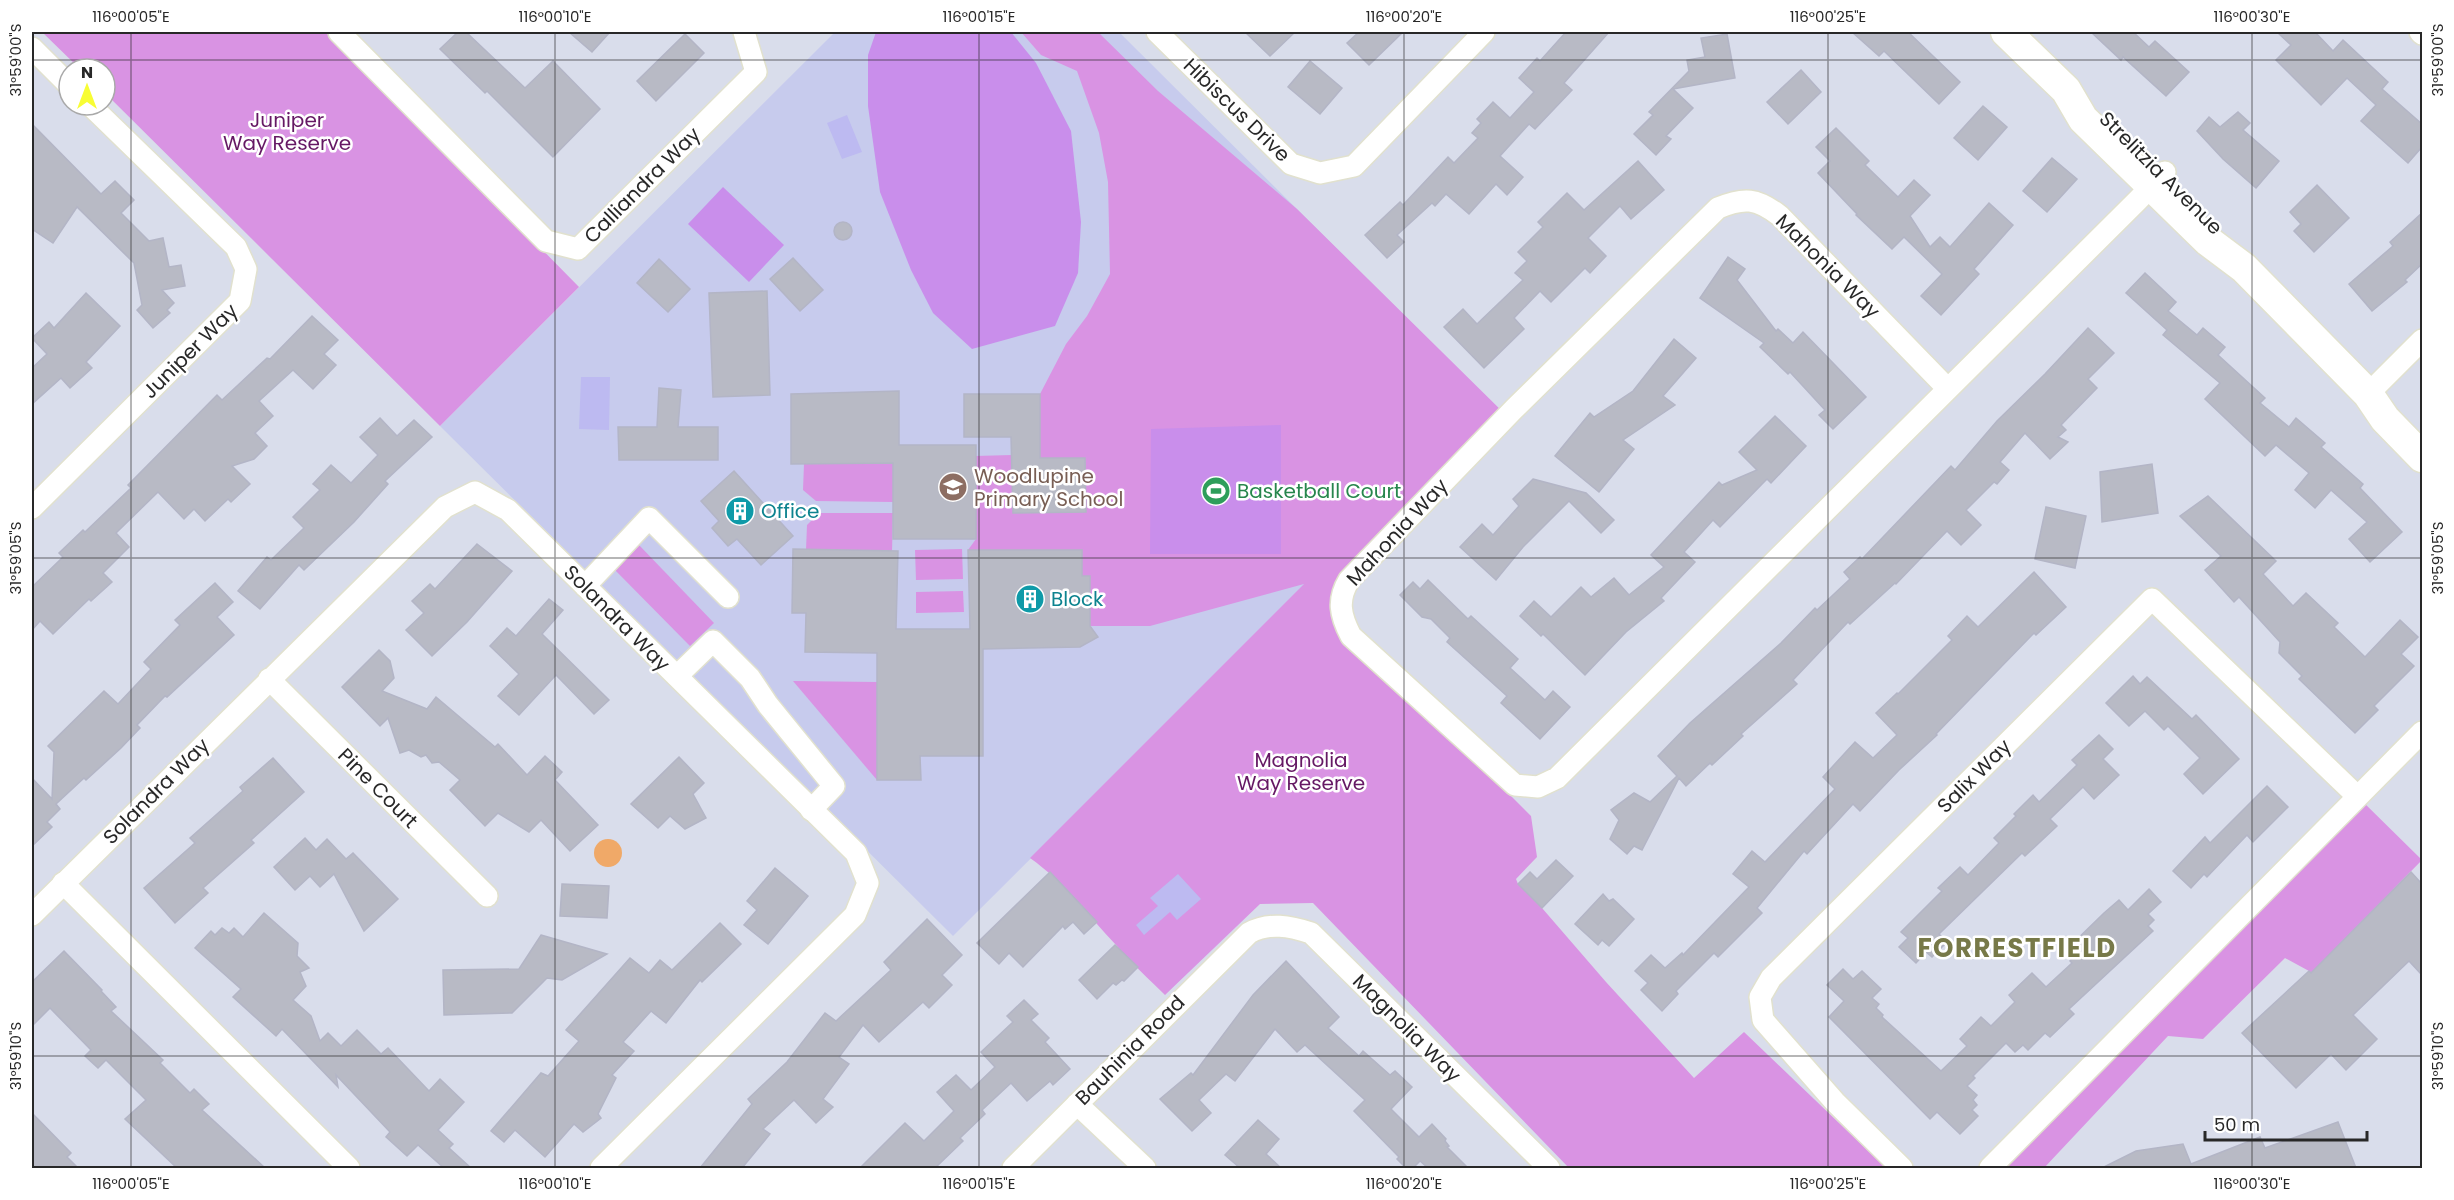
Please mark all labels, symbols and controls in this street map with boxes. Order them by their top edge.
text: 116°00'05"E [92,6,170,27]
text: 116°00'10"E [519,6,591,27]
text: 116°00'15"E [943,6,1015,27]
text: 116°00'20"E [1366,6,1442,27]
text: 116°00'25"E [1790,6,1866,27]
text: 116°00'30"E [2214,6,2290,27]
text: 31°59'00"S [5,23,26,97]
text: 31°59'00"S [2427,23,2448,97]
street label: Hibiscus Drive [1177,52,1297,168]
north arrow [57,57,117,117]
text: N [81,61,93,84]
street label: Strelitzia Avenue [2093,105,2229,241]
park label: Juniper Way Reserve [223,106,351,157]
street label: Calliandra Way [578,121,706,249]
street label: Mahonia Way [1770,208,1886,324]
street label: Juniper Way [136,297,244,405]
place label: Woodlupine Primary School [974,462,1123,513]
school or university icon: Woodlupine Primary School [937,471,969,503]
street label: Mahonia Way [1340,472,1454,592]
sports icon: Basketball Court [1200,475,1232,507]
place label: Basketball Court [1237,477,1401,505]
building icon: Office [724,495,756,527]
place label: Office [761,497,819,525]
text: 31°59'05"S [5,521,26,595]
text: 31°59'05"S [2427,521,2448,595]
street label: Solandra Way [558,559,676,677]
building icon: Block [1014,583,1046,615]
place label: Block [1051,585,1104,613]
street label: Solandra Way [97,732,215,850]
street label: Salix Way [1931,733,2017,819]
street label: Pine Court [332,742,424,834]
park label: Magnolia Way Reserve [1237,746,1365,797]
district label: FORRESTFIELD [1917,930,2117,966]
street label: Magnolia Way [1347,968,1467,1088]
street label: Bauhinia Road [1069,989,1191,1111]
text: 31°59'10"S [5,1022,26,1090]
text: 31°59'10"S [2427,1022,2448,1090]
scale bar [2205,1104,2367,1142]
text: 50 m [2214,1112,2260,1137]
text: 116°00'05"E [92,1173,170,1194]
text: 116°00'10"E [519,1173,591,1194]
text: 116°00'15"E [943,1173,1015,1194]
text: 116°00'20"E [1366,1173,1442,1194]
text: 116°00'25"E [1790,1173,1866,1194]
text: 116°00'30"E [2214,1173,2290,1194]

